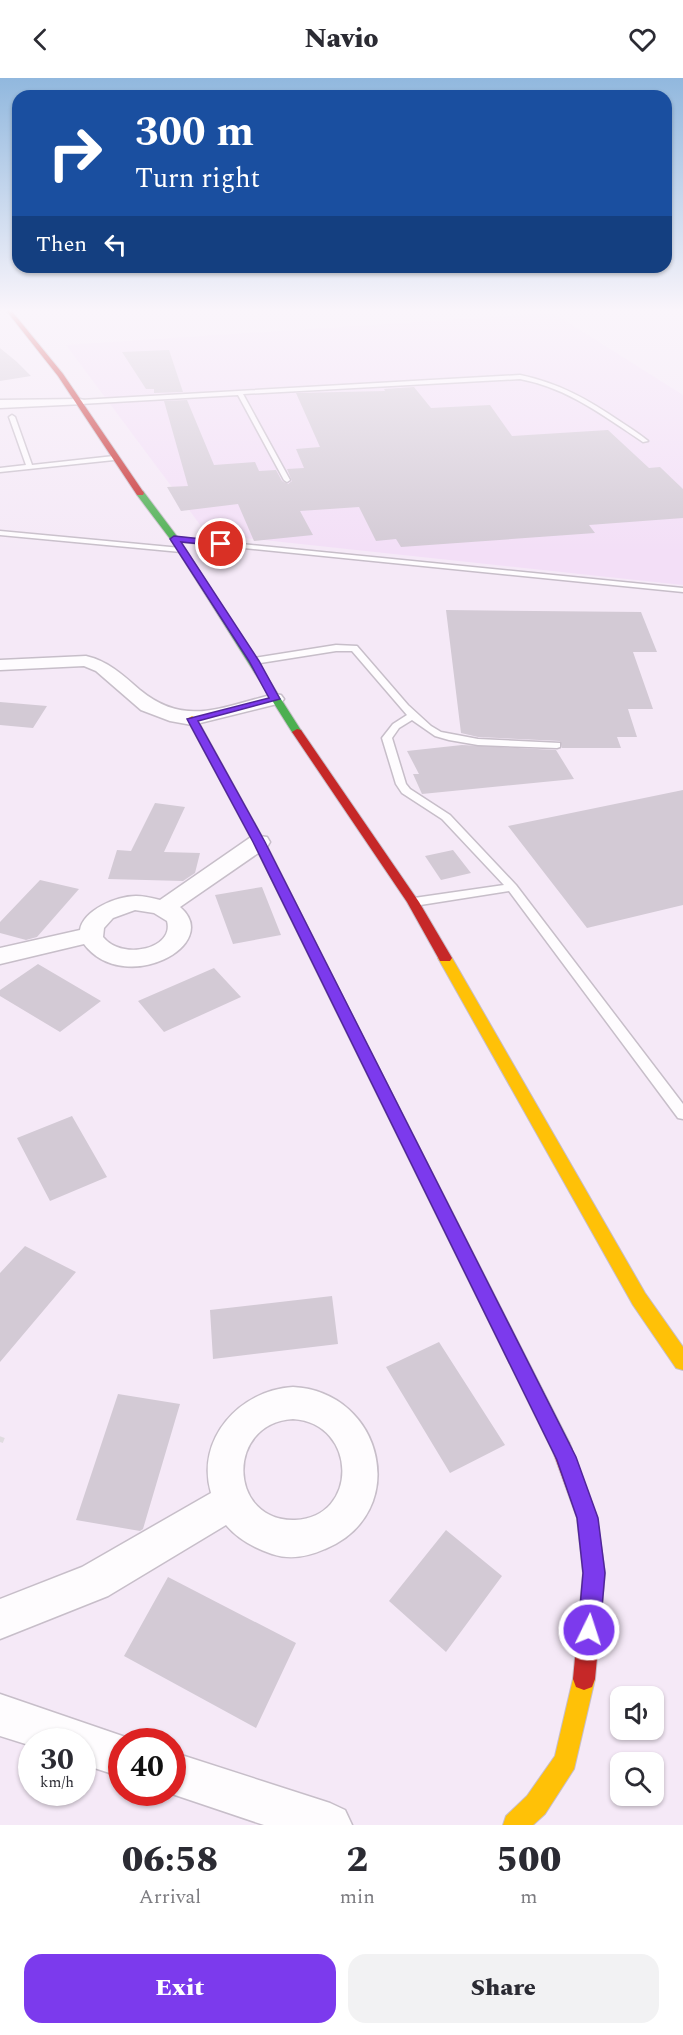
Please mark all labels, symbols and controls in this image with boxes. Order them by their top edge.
text: Navio [305,18,378,60]
icon: back [24,23,57,56]
icon: heart [626,23,659,56]
text: 300 m [135,101,254,164]
icon: right [36,114,114,192]
text: Turn right [135,158,260,200]
text: Then [36,228,87,261]
icon: left [99,228,132,261]
pin [195,518,246,569]
icon: arrive [204,527,237,560]
position arrow [557,1598,621,1662]
map controls [610,1686,664,1806]
button: sound [610,1686,664,1740]
speed limit sign: 40 [108,1728,186,1806]
text: 30 [40,1737,74,1783]
button: search [610,1752,664,1806]
text: km/h [40,1771,74,1794]
text: 06:58 [122,1833,218,1888]
text: 2 [347,1833,368,1888]
text: 500 [497,1833,561,1888]
text: Arrival [139,1882,201,1912]
text: min [340,1882,375,1912]
text: m [520,1882,538,1912]
button: Exit [24,1954,336,2023]
button: Share [348,1954,659,2023]

